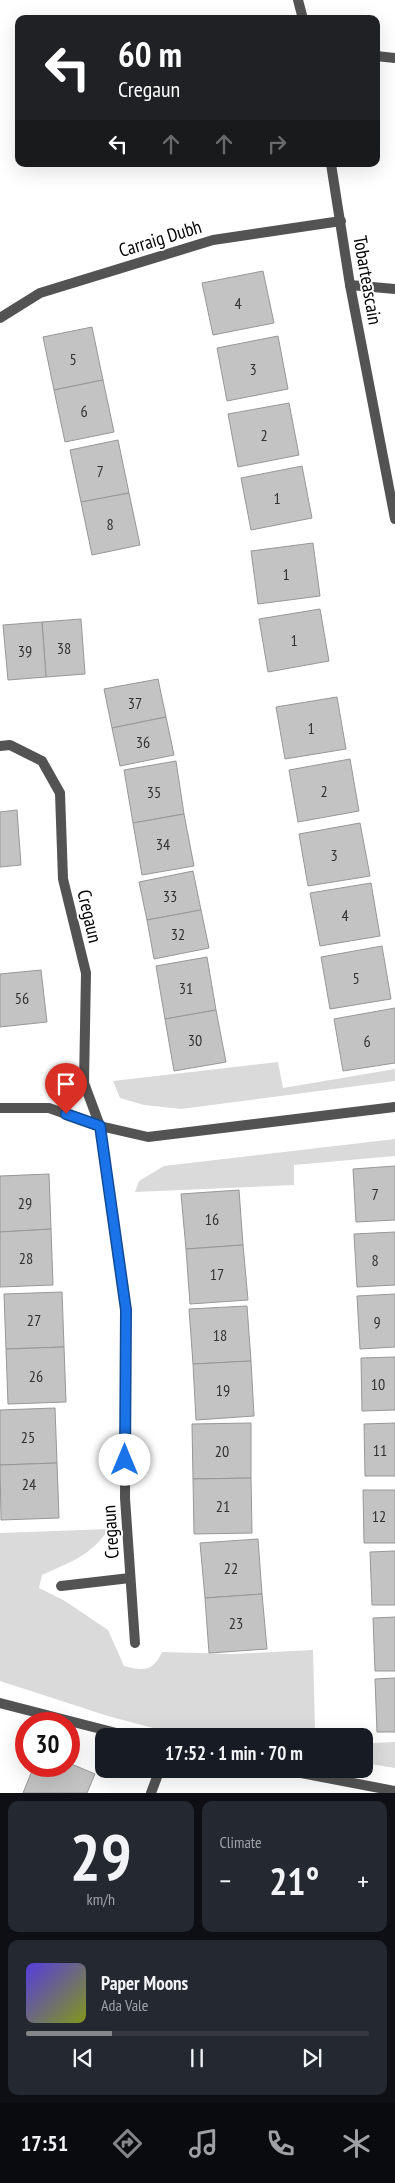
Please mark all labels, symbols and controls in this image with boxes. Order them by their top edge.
text: 60 m [118,31,182,77]
icon: left [35,35,100,100]
text: Cregaun [118,75,180,103]
icon: left [104,130,132,158]
icon: ahead [157,130,185,158]
icon: ahead [210,130,238,158]
icon: right [263,130,291,158]
street label: Carraig Dubh [116,214,204,262]
street label: Tobarteascain [348,234,388,326]
house number: 4 [234,293,242,313]
house number: 5 [69,349,77,369]
house number: 3 [249,359,257,379]
house number: 6 [80,401,88,421]
house number: 2 [260,425,268,445]
house number: 7 [96,461,104,481]
house number: 1 [273,488,281,508]
house number: 8 [106,514,114,534]
house number: 1 [282,564,290,584]
house number: 1 [290,630,298,650]
house number: 38 [57,638,71,658]
house number: 39 [18,641,32,661]
house number: 37 [128,693,142,713]
house number: 1 [307,718,315,738]
house number: 36 [136,732,150,752]
house number: 2 [320,781,328,801]
house number: 35 [147,782,161,802]
house number: 34 [156,834,170,854]
house number: 3 [330,845,338,865]
house number: 33 [163,886,177,906]
street label: Cregaun [72,887,108,945]
house number: 4 [341,905,349,925]
house number: 32 [171,924,185,944]
house number: 5 [352,968,360,988]
house number: 31 [179,978,193,998]
house number: 56 [15,988,29,1008]
house number: 30 [188,1030,202,1050]
house number: 6 [363,1031,371,1051]
pin [45,1063,87,1114]
icon: arrive [52,1070,80,1098]
house number: 7 [371,1184,379,1204]
house number: 29 [18,1193,32,1213]
house number: 16 [205,1209,219,1229]
house number: 28 [19,1248,33,1268]
house number: 8 [371,1250,379,1270]
house number: 17 [210,1264,224,1284]
house number: 27 [27,1310,41,1330]
house number: 9 [373,1312,381,1332]
house number: 18 [213,1325,227,1345]
house number: 26 [29,1366,43,1386]
house number: 10 [371,1374,385,1394]
house number: 19 [216,1380,230,1400]
house number: 25 [21,1427,35,1447]
position arrow [98,1433,150,1485]
house number: 11 [373,1440,387,1460]
house number: 20 [215,1441,229,1461]
house number: 24 [22,1474,36,1494]
house number: 21 [216,1496,230,1516]
street label: Cregaun [96,1504,124,1560]
house number: 12 [372,1506,386,1526]
house number: 22 [224,1558,238,1578]
house number: 23 [229,1613,243,1633]
speed limit sign: 30 [15,1712,80,1777]
text: 17:52 · 1 min · 70 m [165,1741,303,1765]
text: 29 [70,1814,132,1898]
text: Climate [220,1832,262,1852]
text: 21° [269,1856,319,1905]
text: − [220,1862,231,1899]
text: + [357,1862,369,1899]
text: km/h [87,1889,115,1909]
text: Paper Moons [101,1971,188,1995]
text: Ada Vale [101,1995,148,2015]
icon: previous [69,2044,97,2072]
icon: pause [183,2044,211,2072]
icon: next [298,2044,326,2072]
icon: directions [110,2126,145,2161]
icon: music [186,2126,221,2161]
icon: phone [263,2126,298,2161]
icon: climate [339,2126,374,2161]
text: 17:51 [21,2129,68,2157]

